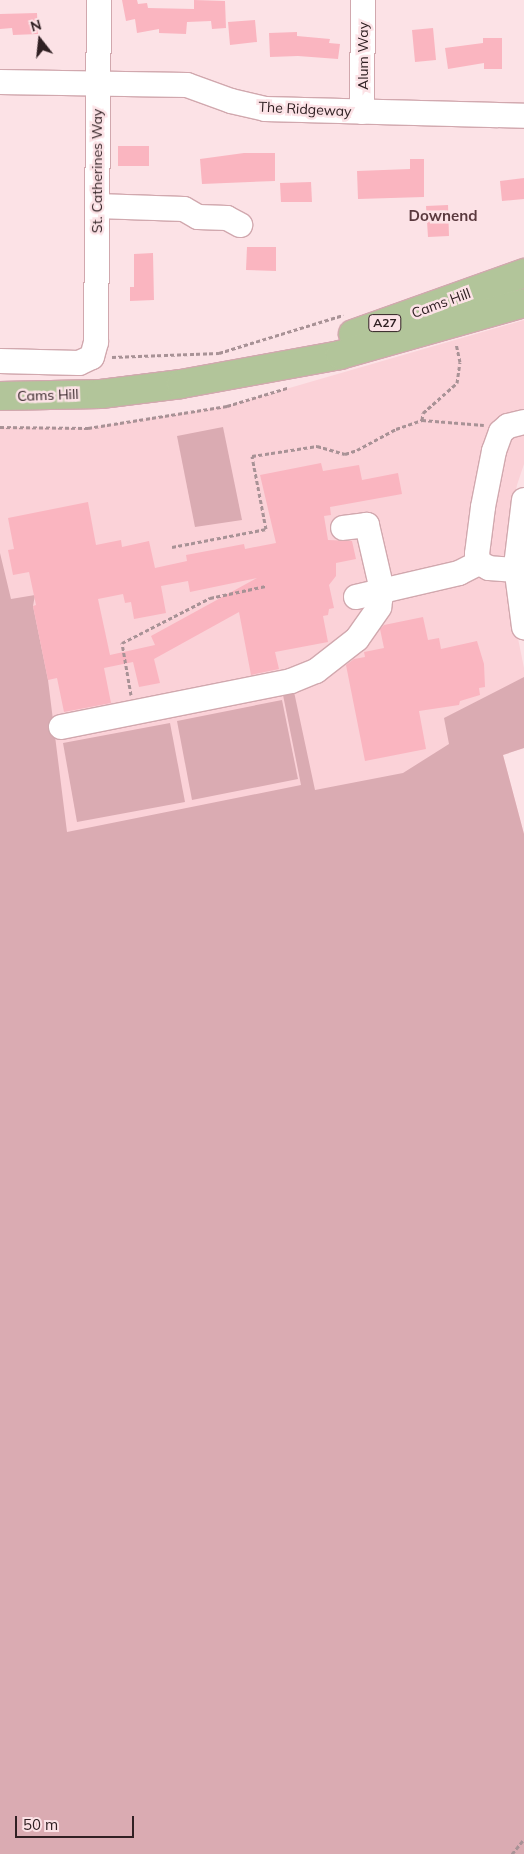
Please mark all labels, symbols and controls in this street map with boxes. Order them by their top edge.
north arrow [15,15,65,65]
text: N [28,15,43,36]
street label: Alum Way [355,22,371,90]
street label: The Ridgeway [258,98,352,120]
street label: St. Catherines Way [89,109,105,233]
district label: Downend [408,207,478,225]
street label: Cams Hill [409,285,473,321]
road number: A27 [368,314,402,332]
street label: Cams Hill [17,386,79,404]
scale bar [18,1806,136,1838]
text: 50 m [23,1815,58,1834]

